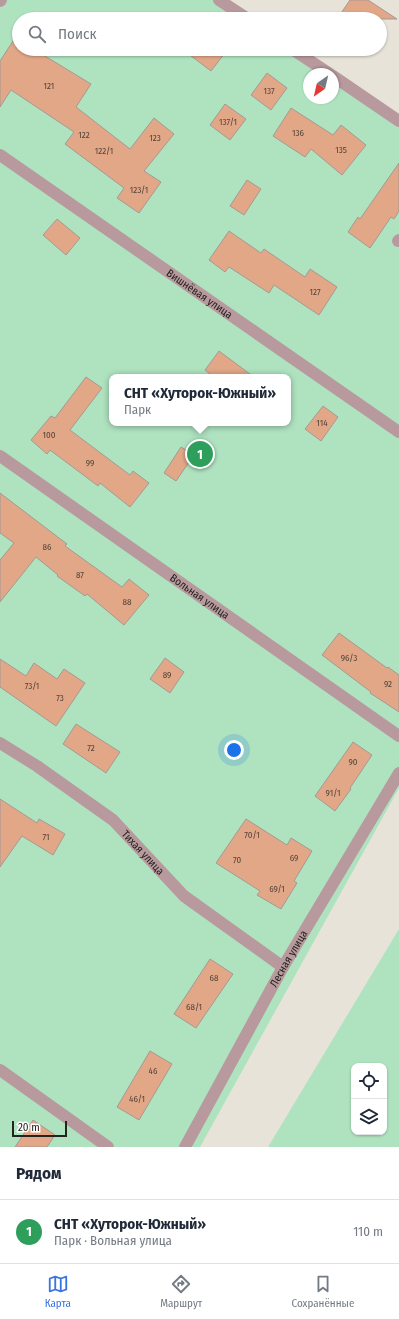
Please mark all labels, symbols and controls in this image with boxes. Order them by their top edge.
search box [12,12,387,56]
icon: search [26,23,48,45]
text: Поиск [58,25,96,43]
north arrow [303,68,339,104]
house number: 121 [44,81,54,91]
house number: 137 [263,86,275,96]
house number: 137/1 [219,117,237,127]
house number: 136 [292,128,305,138]
house number: 122 [78,130,90,140]
house number: 123 [149,133,161,143]
house number: 135 [335,145,347,155]
house number: 122/1 [95,146,113,156]
house number: 123/1 [130,185,148,195]
street label: Вишнёвая улица [164,266,235,321]
house number: 127 [309,287,321,297]
popup [109,374,291,426]
text: СНТ «Хуторок-Южный» [124,384,276,402]
text: Парк [124,402,151,417]
house number: 114 [316,418,328,428]
house number: 100 [43,430,56,440]
pin: 1 [187,439,213,469]
house number: 99 [86,458,94,468]
house number: 86 [43,542,52,552]
house number: 87 [76,570,84,580]
street label: Вольная улица [168,571,232,621]
house number: 88 [122,597,132,607]
house number: 96/3 [341,653,357,663]
house number: 89 [163,670,171,680]
house number: 92 [384,679,392,689]
house number: 73/1 [25,681,39,691]
house number: 73 [56,693,64,703]
your location [224,740,244,760]
house number: 72 [87,743,95,753]
house number: 90 [348,757,358,767]
house number: 91/1 [326,788,340,798]
street label: Тихая улица [119,827,167,877]
house number: 70/1 [244,830,260,840]
house number: 71 [42,832,50,842]
house number: 69 [290,853,298,863]
house number: 70 [233,855,241,865]
house number: 69/1 [269,884,285,894]
street label: Лесная улица [267,928,310,989]
house number: 68 [210,973,219,983]
house number: 68/1 [186,1002,202,1012]
map controls [351,1063,387,1135]
button: locate [351,1063,387,1099]
house number: 46 [149,1066,158,1076]
house number: 46/1 [129,1094,145,1104]
button: layers [351,1099,387,1135]
scale bar [12,1119,67,1138]
text: 20 m [18,1121,40,1134]
text: Рядом [16,1163,61,1184]
text: СНТ «Хуторок-Южный» [54,1215,206,1233]
text: 1 [26,1224,32,1239]
text: 110 m [353,1224,383,1239]
text: Парк · Вольная улица [54,1233,172,1248]
tab: Карта [45,1273,71,1310]
tab: Маршрут [160,1273,202,1310]
tab: Сохранённые [292,1273,354,1310]

